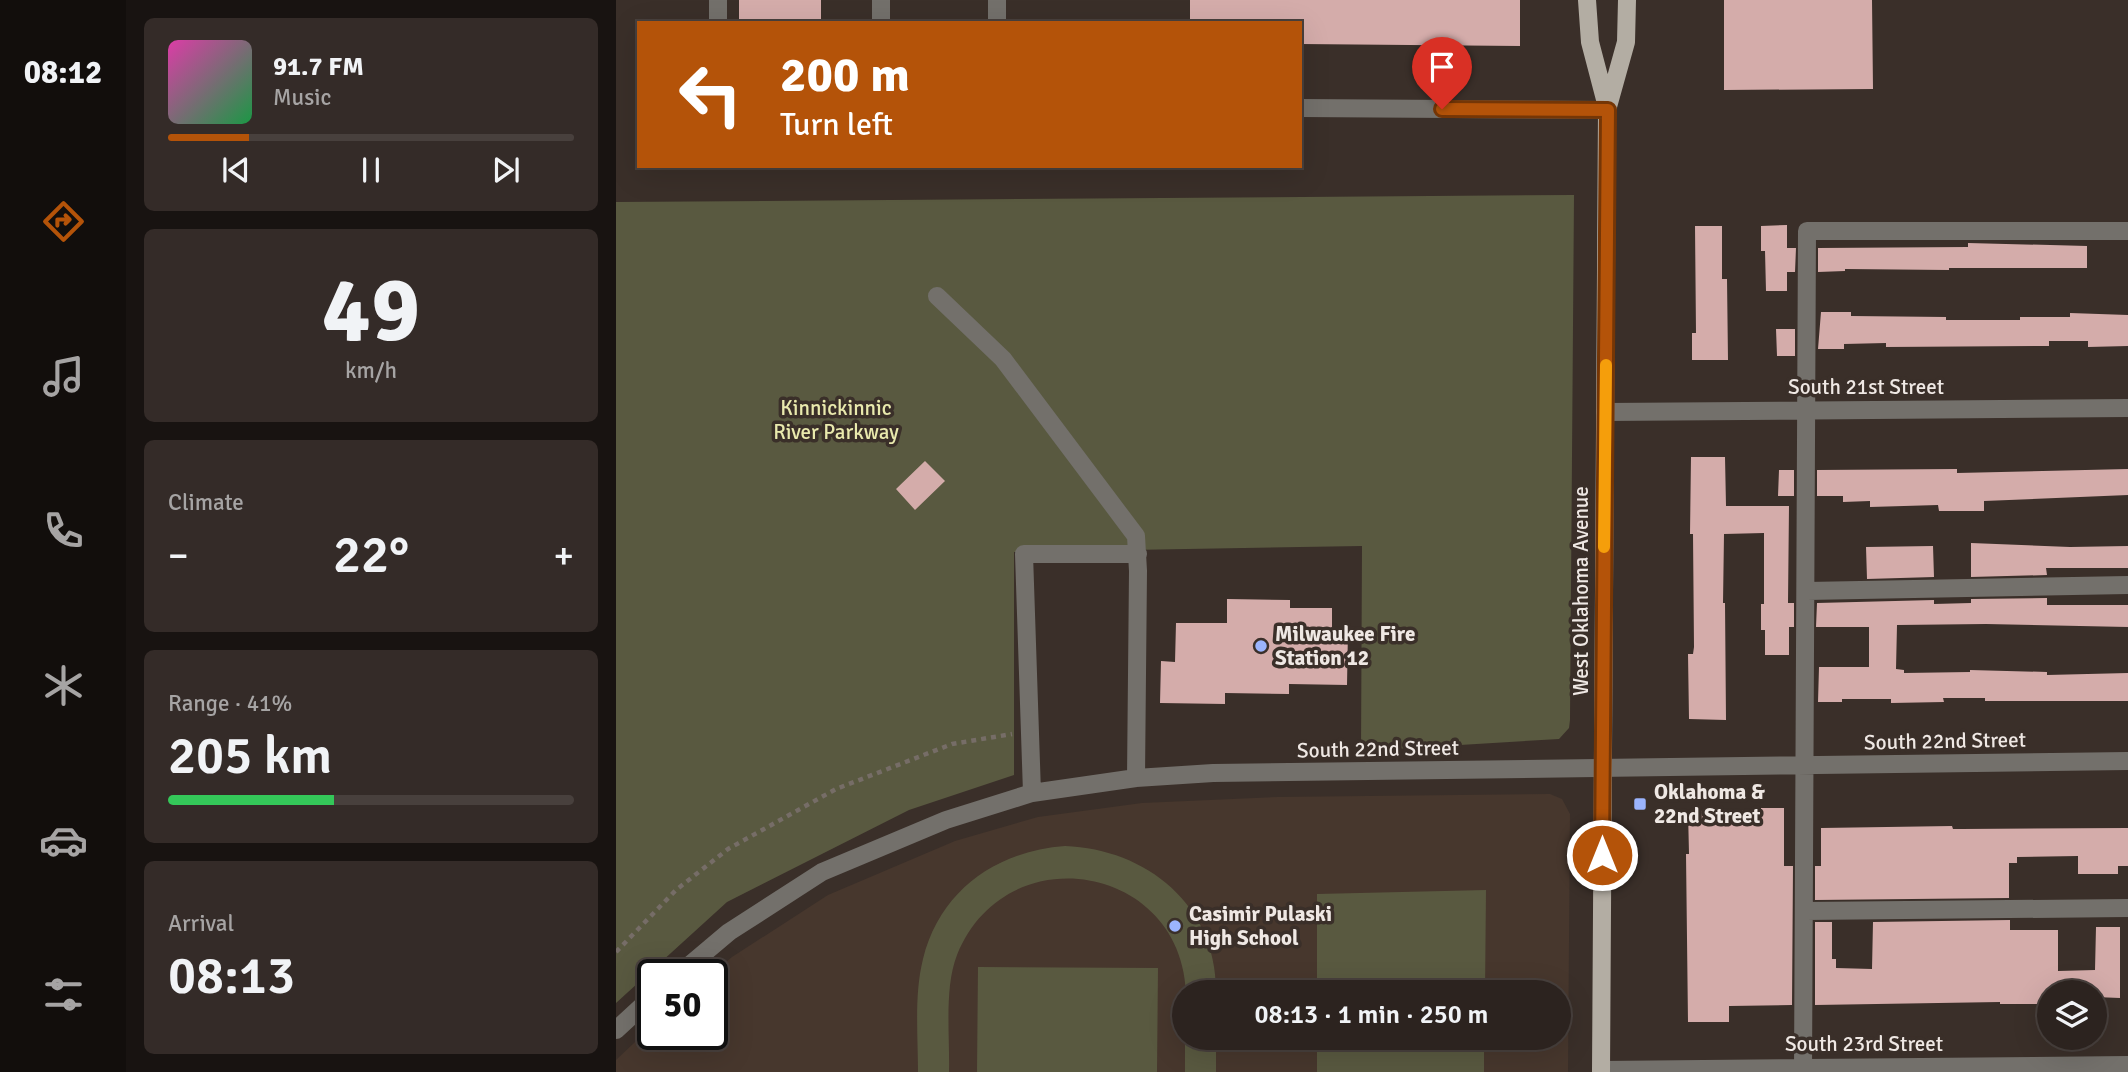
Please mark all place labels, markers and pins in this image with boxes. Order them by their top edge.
pin [1412,37,1472,109]
place label: Milwaukee Fire Station 12 [1275,621,1415,671]
marker: Milwaukee Fire Station 12 [1253,638,1269,654]
place label: Oklahoma & 22nd Street [1654,779,1765,829]
marker: Oklahoma & 22nd Street [1632,796,1648,812]
place label: Casimir Pulaski High School [1189,901,1332,951]
marker: Casimir Pulaski High School [1167,918,1183,934]

